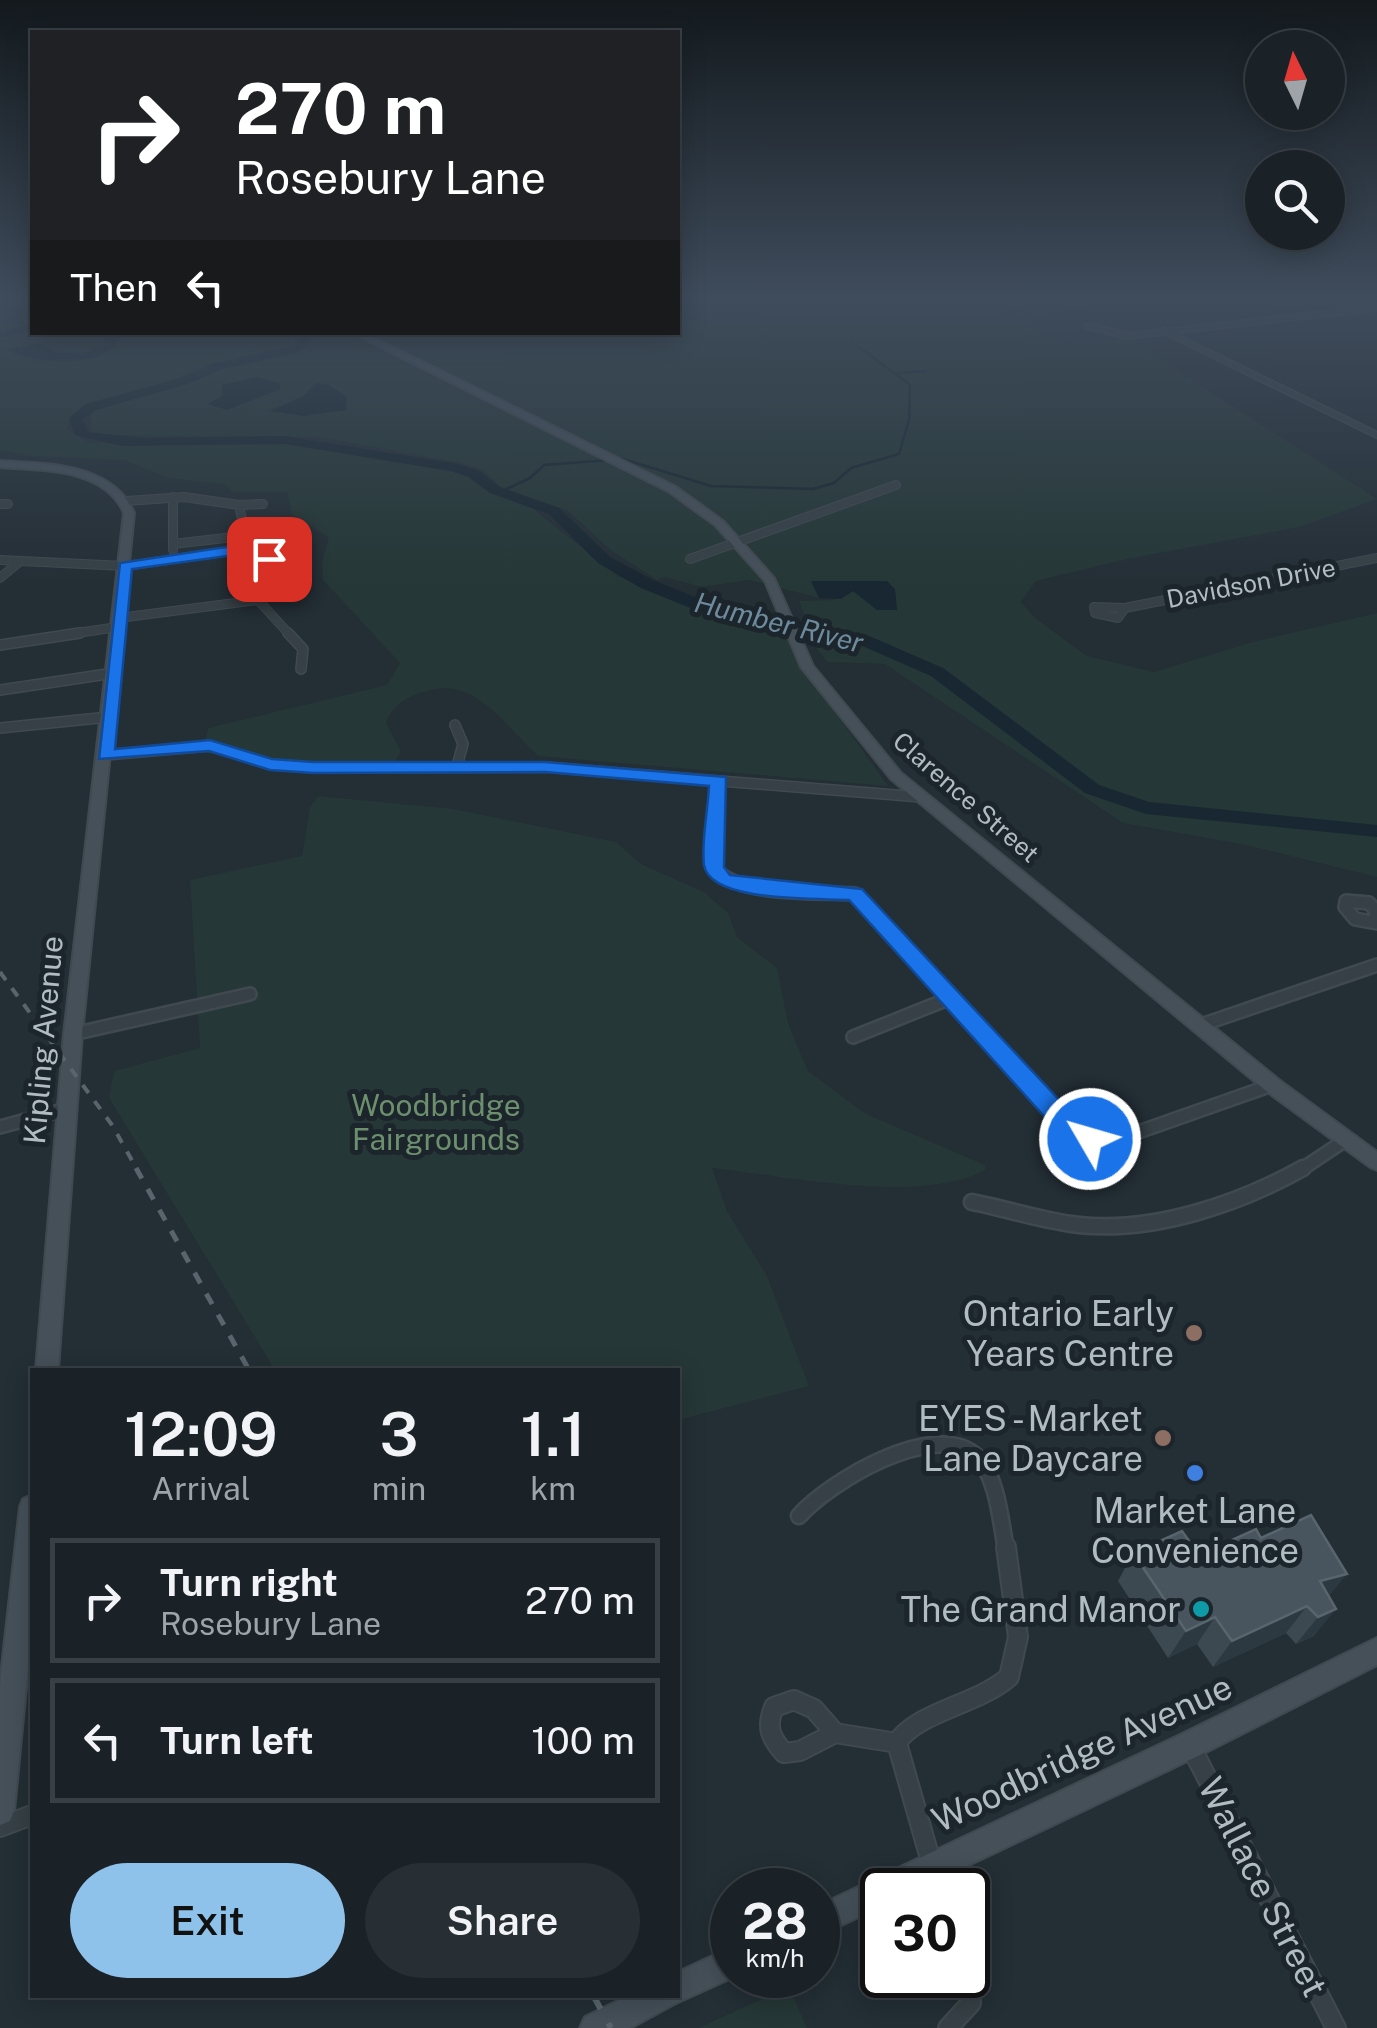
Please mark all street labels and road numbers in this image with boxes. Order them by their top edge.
street label: Davidson Drive [1164,552,1338,614]
street label: Clarence Street [887,726,1045,868]
street label: Kipling Avenue [16,934,70,1146]
street label: Woodbridge Avenue [926,1666,1238,1840]
street label: Wallace Street [1190,1771,1336,2003]

